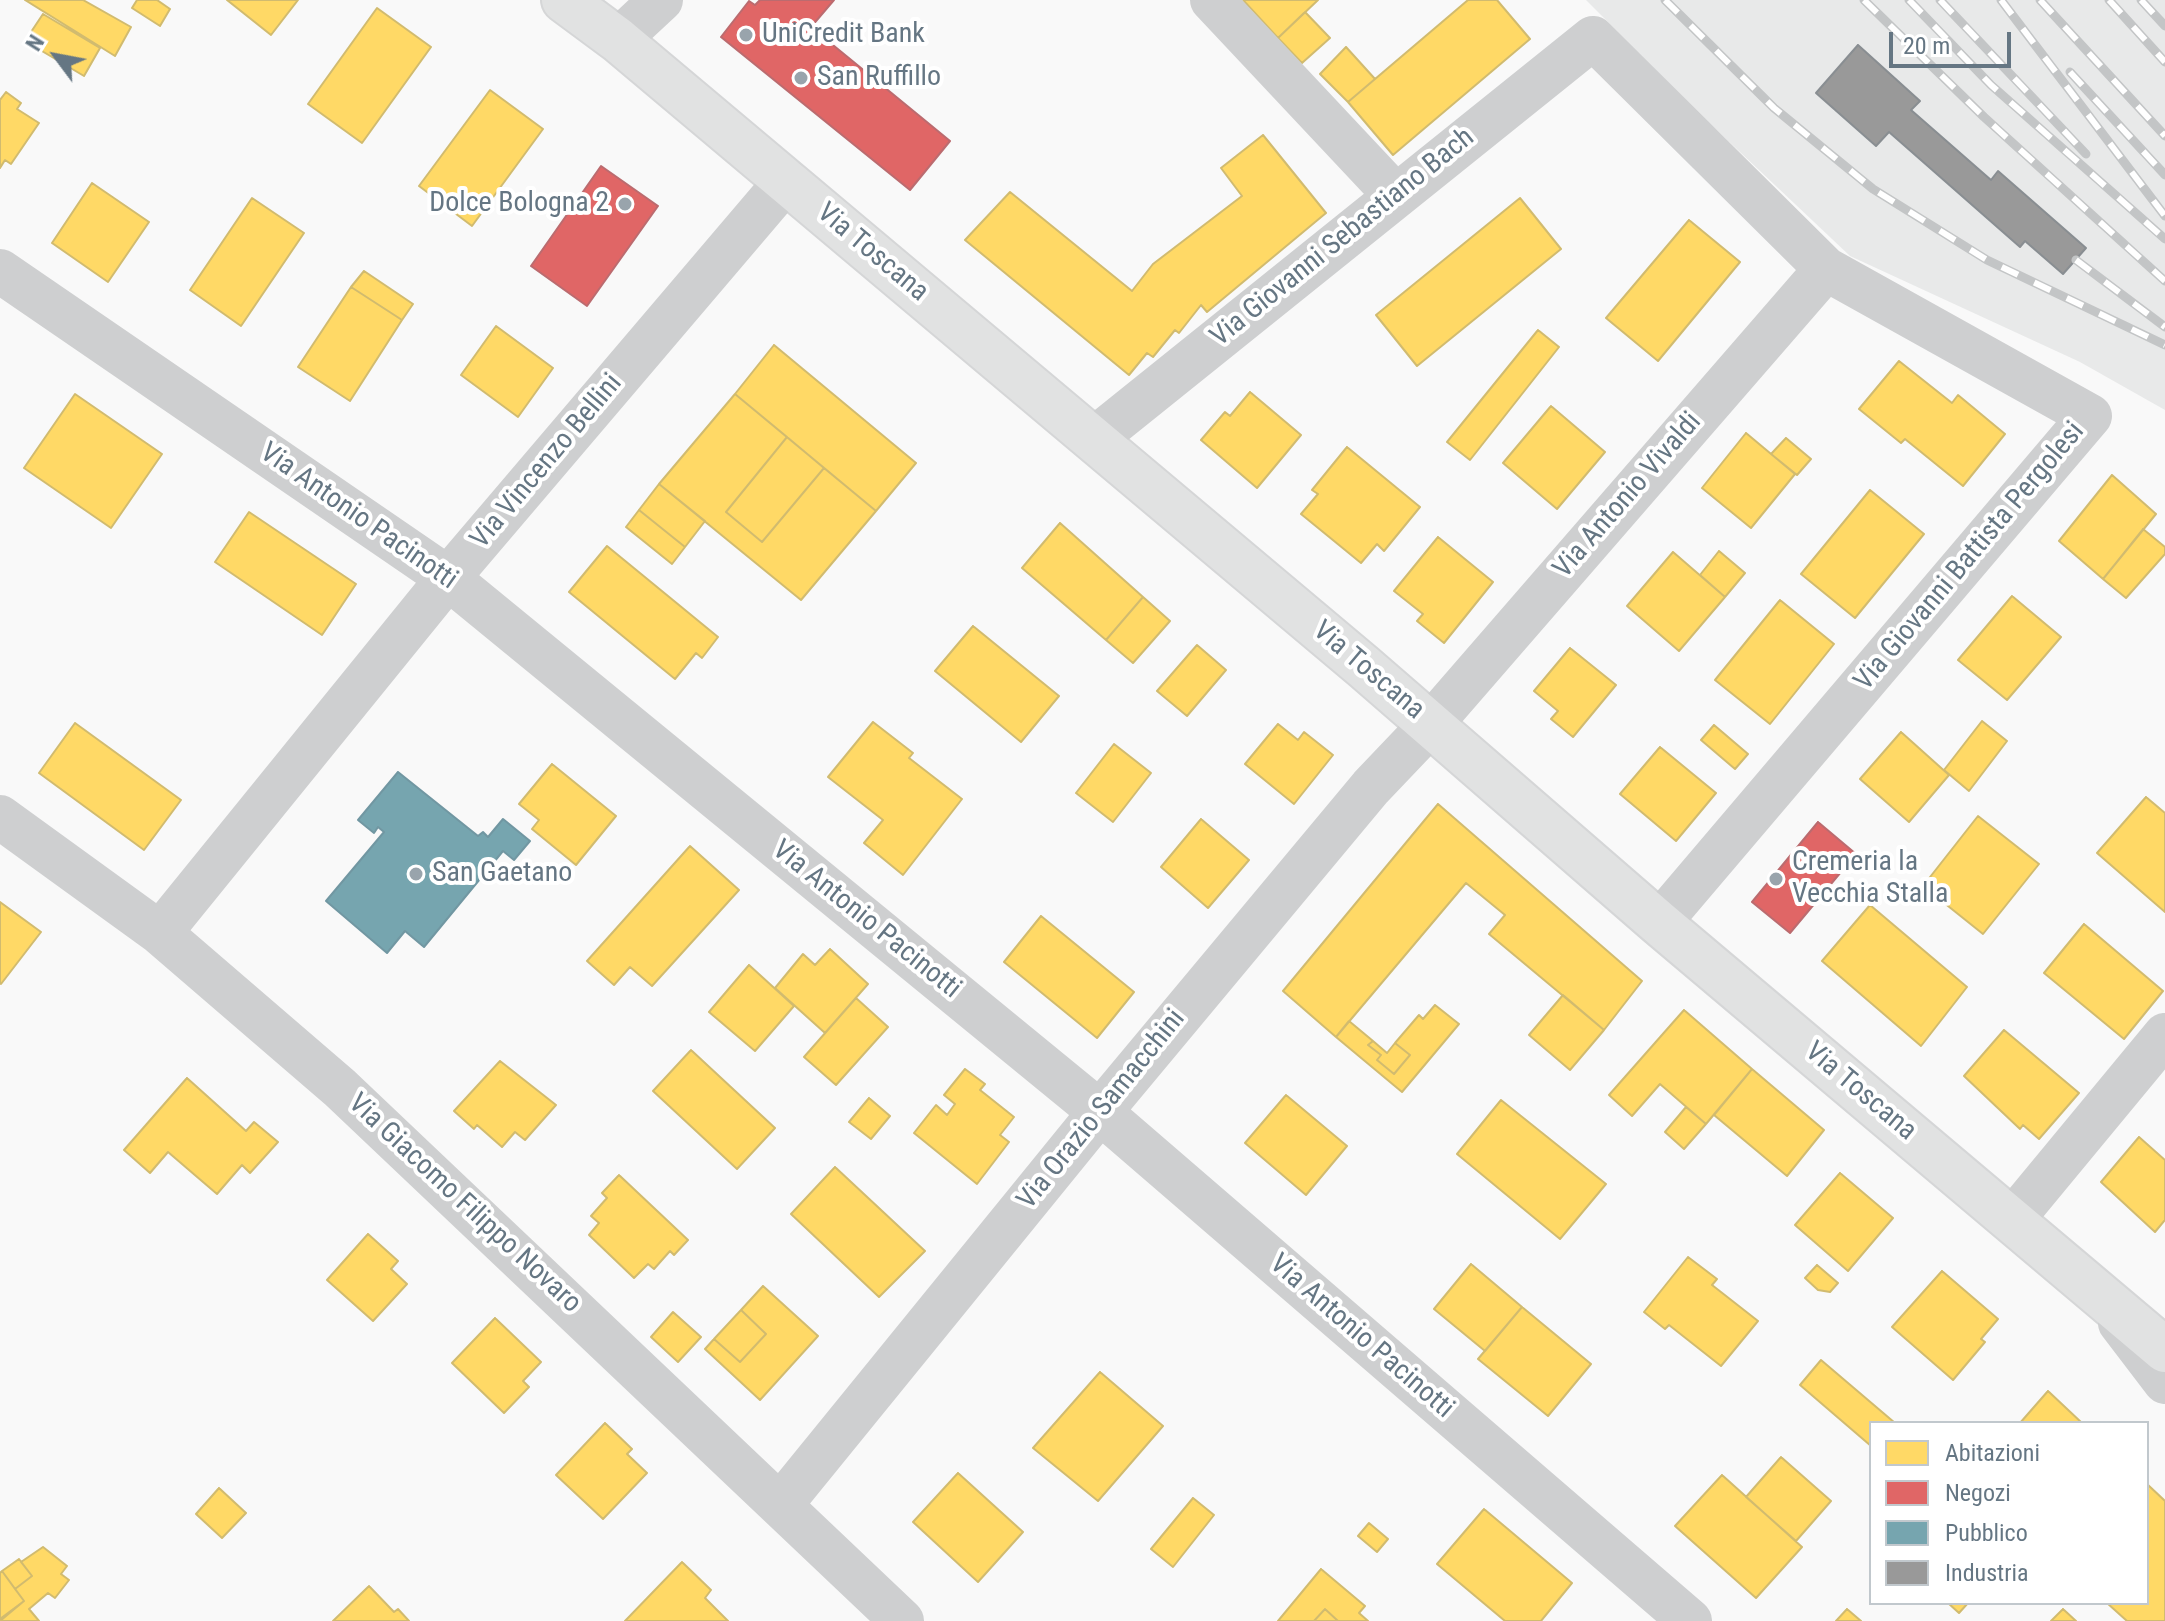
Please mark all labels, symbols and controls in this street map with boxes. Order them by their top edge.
north arrow [16,16,96,96]
scale bar [1893,16,2015,66]
place label: UniCredit Bank [762,18,925,52]
marker: UniCredit Bank [737,26,755,44]
text: N [21,31,49,55]
text: 20 m [1903,32,1950,60]
place label: San Ruffillo [817,61,941,95]
marker: San Ruffillo [792,69,810,87]
street label: Via Giovanni Sebastiano Bach [1205,121,1481,355]
place label: Dolce Bologna 2 [429,187,609,221]
marker: Dolce Bologna 2 [616,195,634,213]
street label: Via Toscana [809,197,935,309]
street label: Via Vincenzo Bellini [464,368,630,556]
street label: Via Antonio Vivaldi [1547,406,1709,586]
street label: Via Giovanni Battista Pergolesi [1848,416,2092,698]
street label: Via Antonio Pacinotti [253,436,463,598]
street label: Via Toscana [1305,615,1431,727]
street label: Via Antonio Pacinotti [765,834,967,1006]
place label: Cremeria la Vecchia Stalla [1792,846,1948,912]
place label: San Gaetano [432,857,572,891]
marker: San Gaetano [407,865,425,883]
marker: Cremeria la Vecchia Stalla [1767,870,1785,888]
street label: Via Orazio Samacchini [1011,1003,1193,1217]
street label: Via Toscana [1797,1036,1923,1148]
street label: Via Giacomo Filippo Novaro [340,1087,588,1321]
street label: Via Antonio Pacinotti [1262,1248,1460,1426]
legend [1869,1421,2149,1605]
text: Abitazioni [1945,1439,2040,1467]
text: Negozi [1945,1479,2011,1507]
text: Pubblico [1945,1519,2028,1547]
text: Industria [1945,1559,2029,1587]

